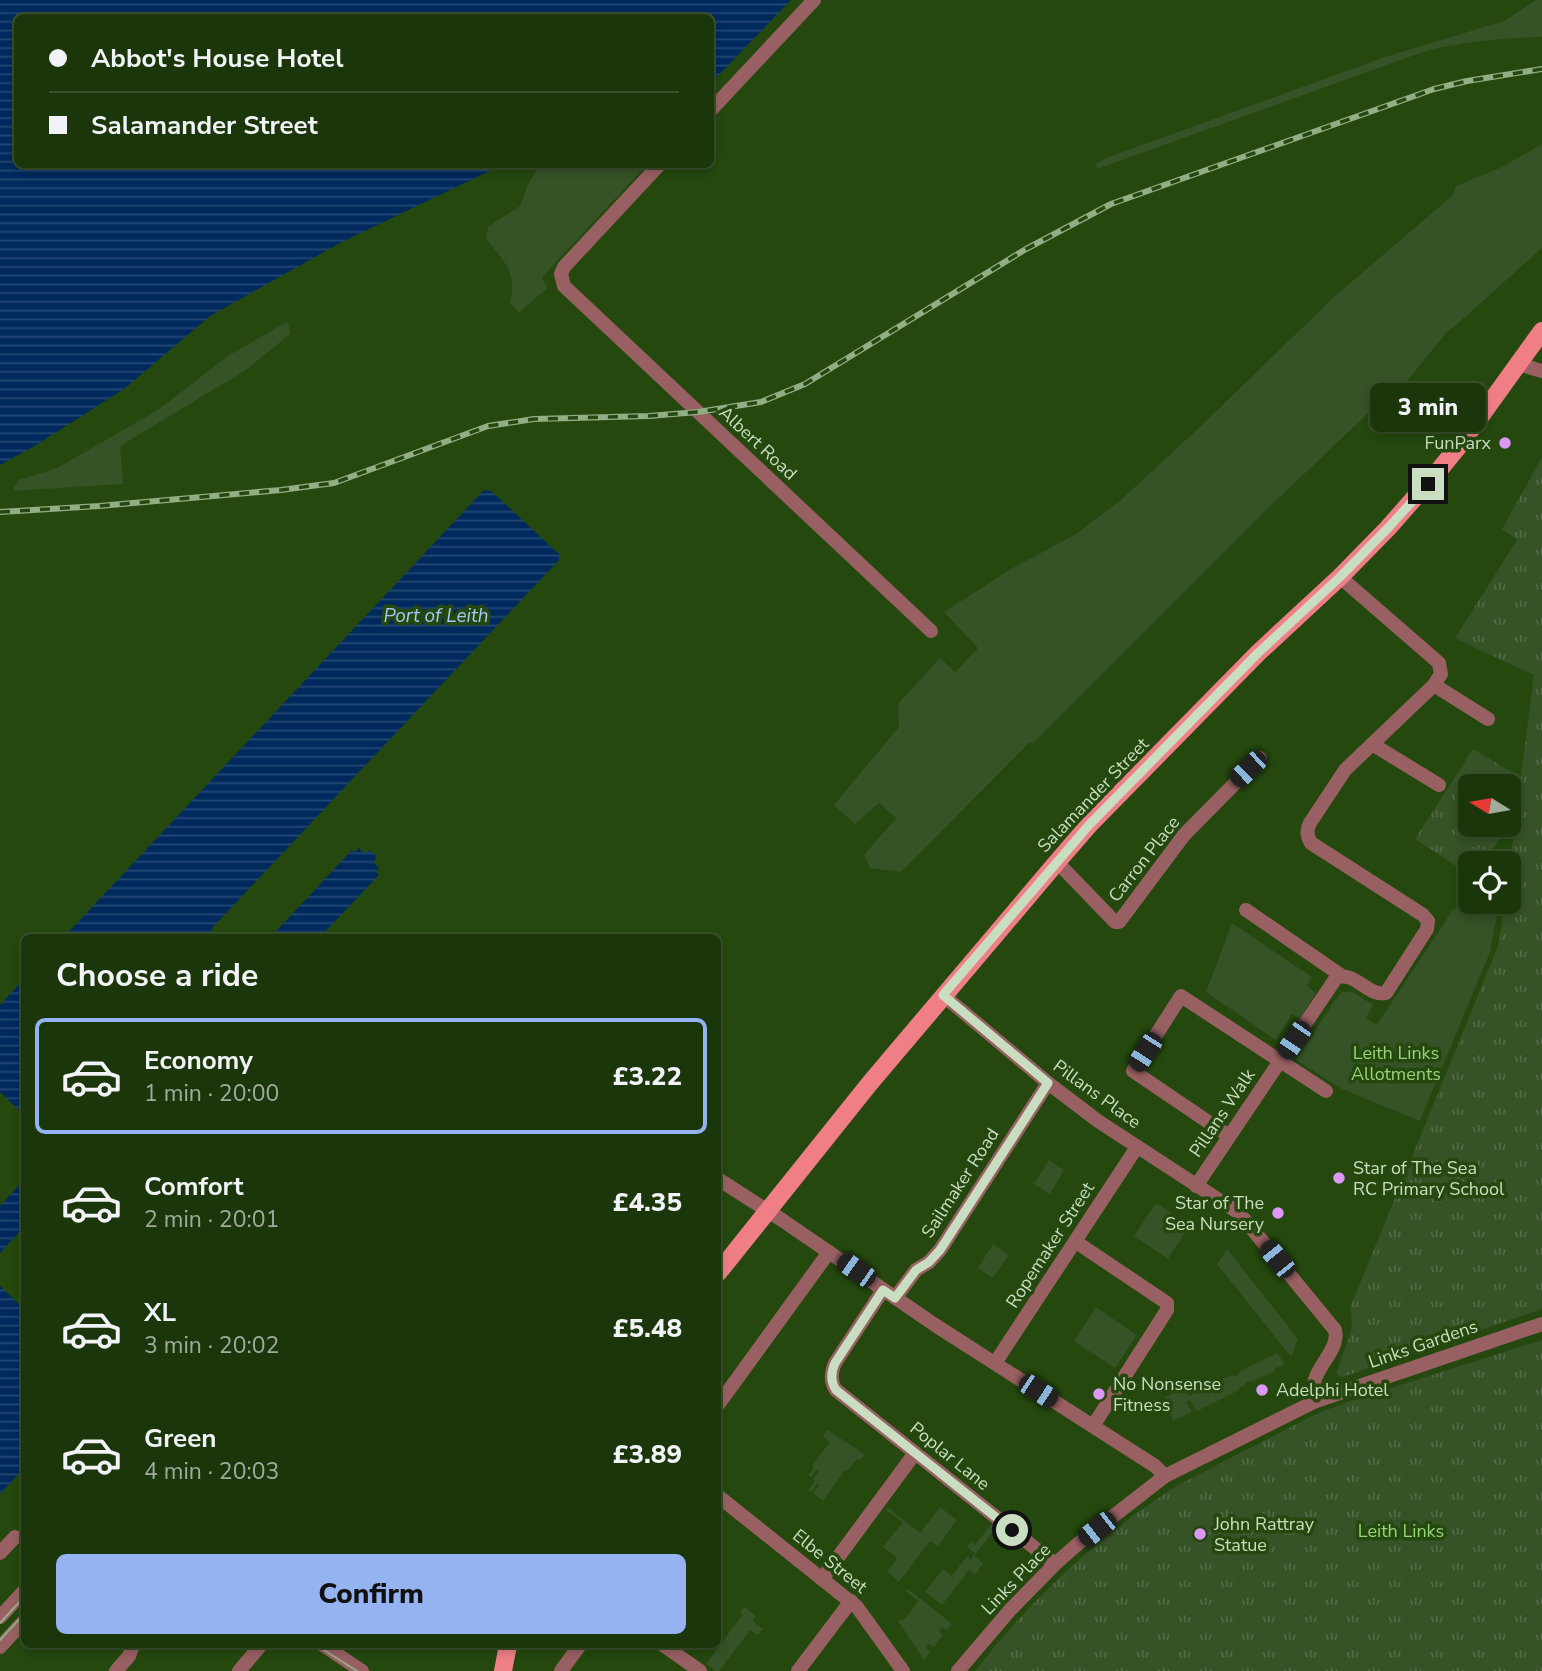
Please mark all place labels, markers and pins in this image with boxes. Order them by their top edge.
place label: FunParx [1425,431,1492,455]
marker: FunParx [1497,435,1513,451]
place label: Star of The Sea RC Primary School [1353,1156,1505,1201]
marker: Star of The Sea RC Primary School [1331,1170,1347,1186]
place label: Star of The Sea Nursery [1165,1191,1265,1236]
marker: Star of The Sea Nursery [1270,1205,1286,1221]
place label: No Nonsense Fitness [1113,1372,1221,1417]
place label: Adelphi Hotel [1276,1378,1389,1402]
marker: Adelphi Hotel [1254,1382,1270,1398]
marker: No Nonsense Fitness [1091,1386,1107,1402]
place label: John Rattray Statue [1213,1512,1315,1557]
marker: John Rattray Statue [1192,1526,1208,1542]

